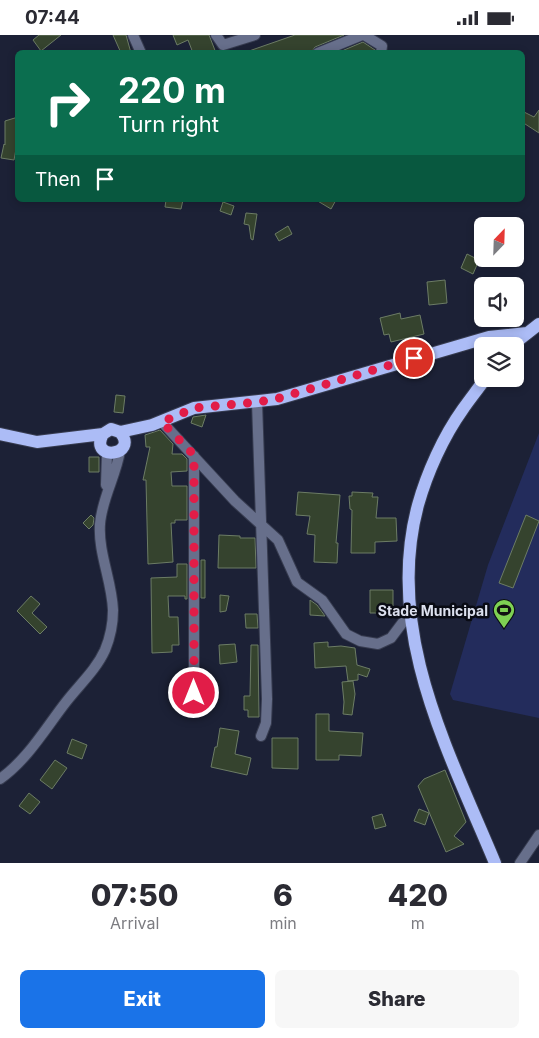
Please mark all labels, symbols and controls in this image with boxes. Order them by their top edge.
text: 07:44 [25,6,80,29]
text: 220 m [118,69,226,111]
icon: right [35,70,100,135]
text: Turn right [118,111,219,137]
icon: arrive [91,165,119,193]
text: Then [35,168,81,191]
north arrow [474,217,524,267]
map controls [474,217,524,387]
button: sound [474,277,524,327]
pin [393,337,435,379]
button: layers [474,337,524,387]
icon: arrive [400,344,428,372]
sports icon: Stade Municipal [492,598,516,629]
place label: Stade Municipal [378,602,488,619]
position arrow [167,666,219,718]
text: 07:50 [91,877,179,913]
text: 6 [273,877,293,913]
text: 420 [388,877,448,913]
text: Arrival [110,913,159,933]
text: min [269,913,297,933]
text: m [411,913,425,933]
button: Exit [20,970,265,1028]
button: Share [275,970,519,1028]

